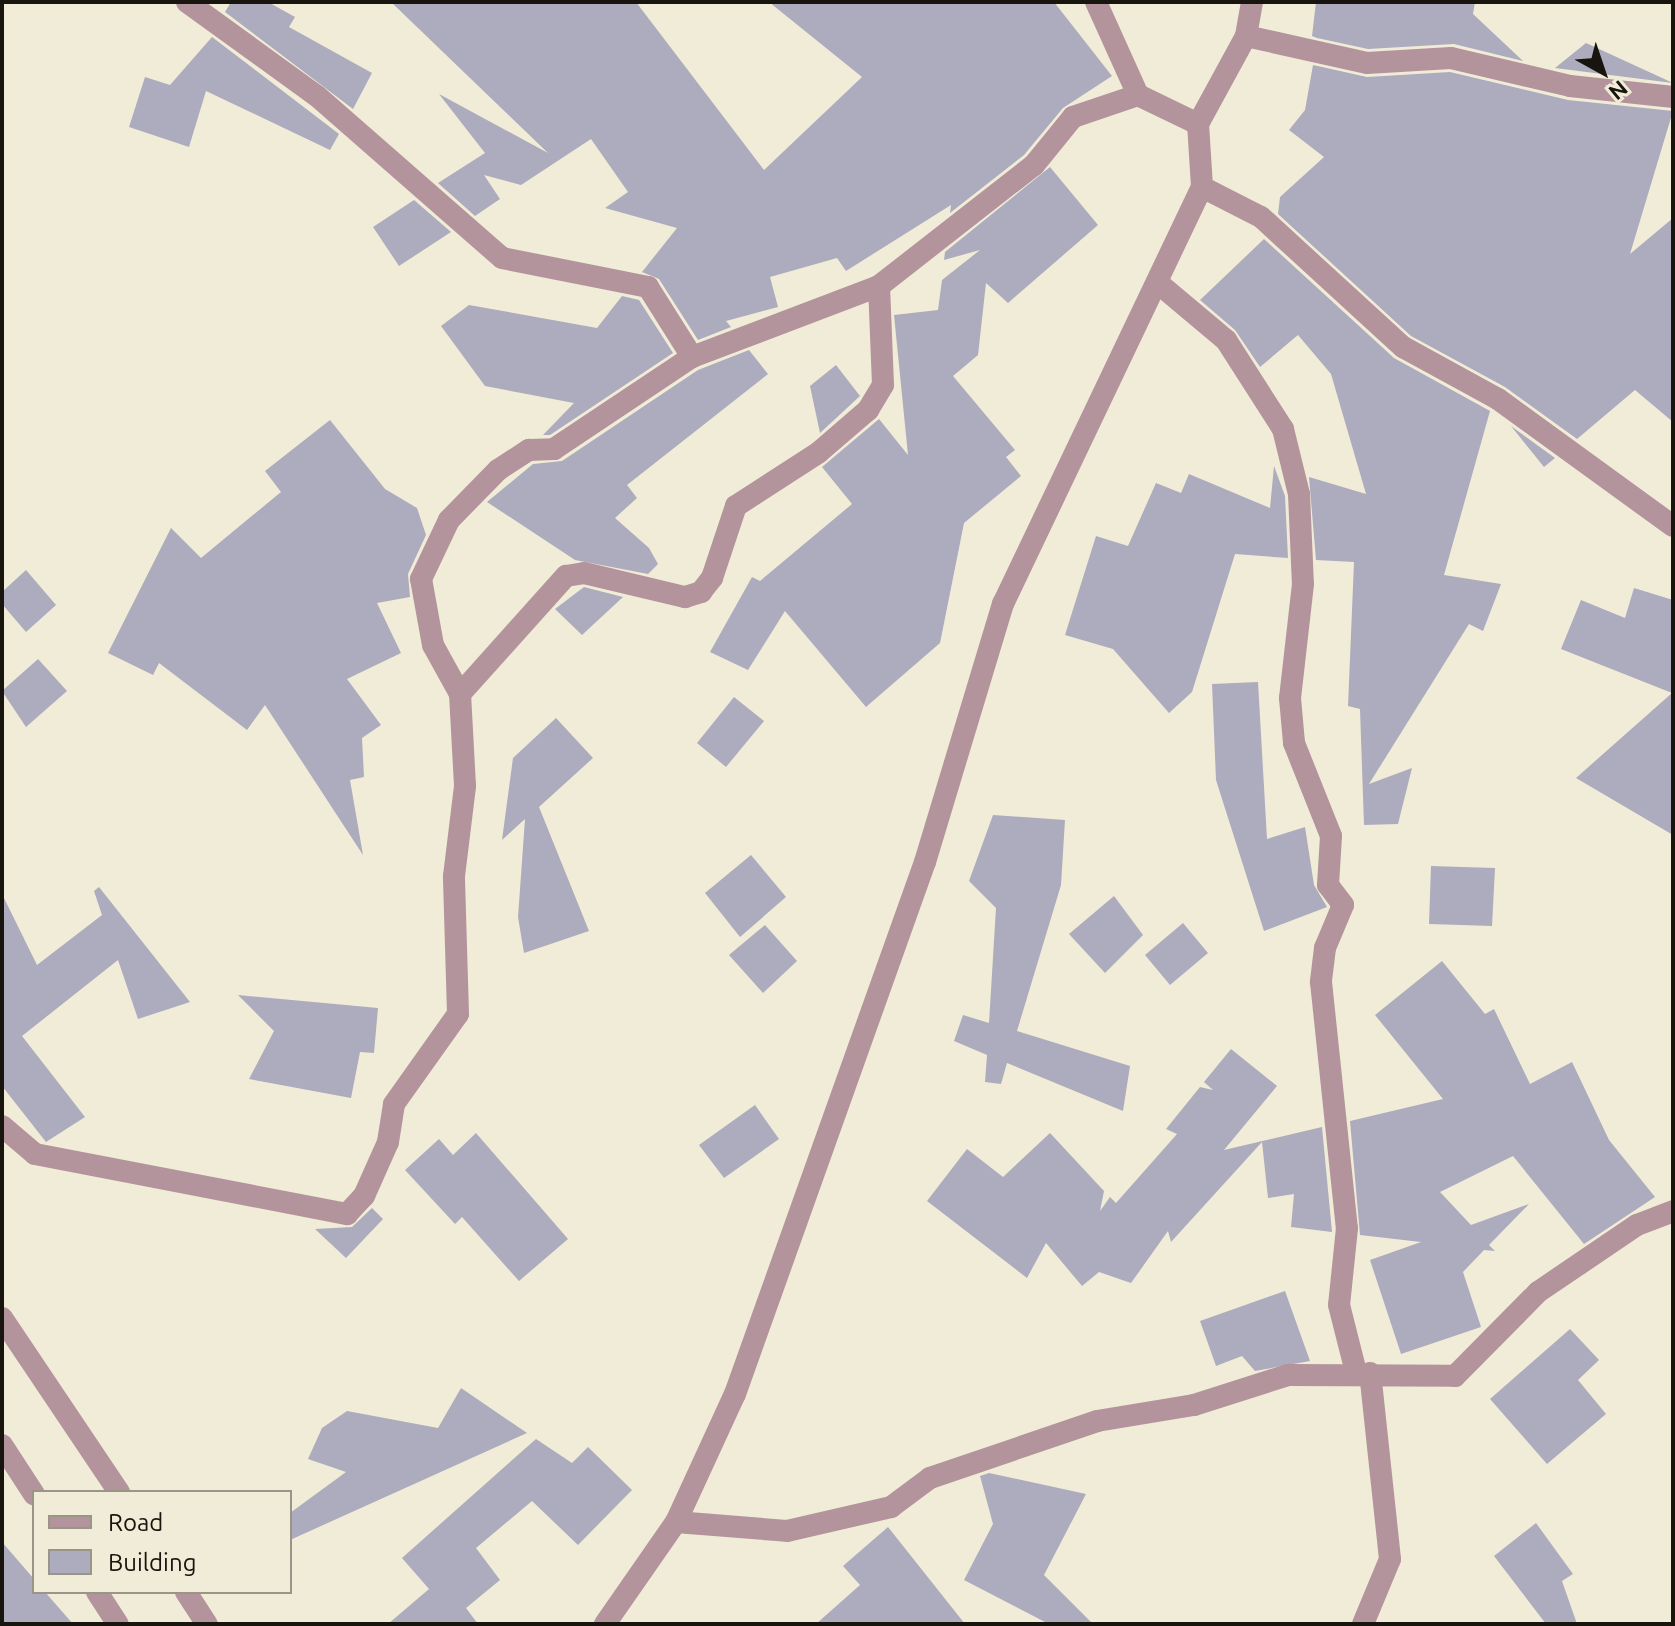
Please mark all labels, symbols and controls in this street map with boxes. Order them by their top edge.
north arrow [1563,32,1643,112]
text: N [1604,76,1633,106]
legend [32,1490,292,1594]
text: Road [108,1509,163,1536]
text: Building [108,1549,196,1576]

